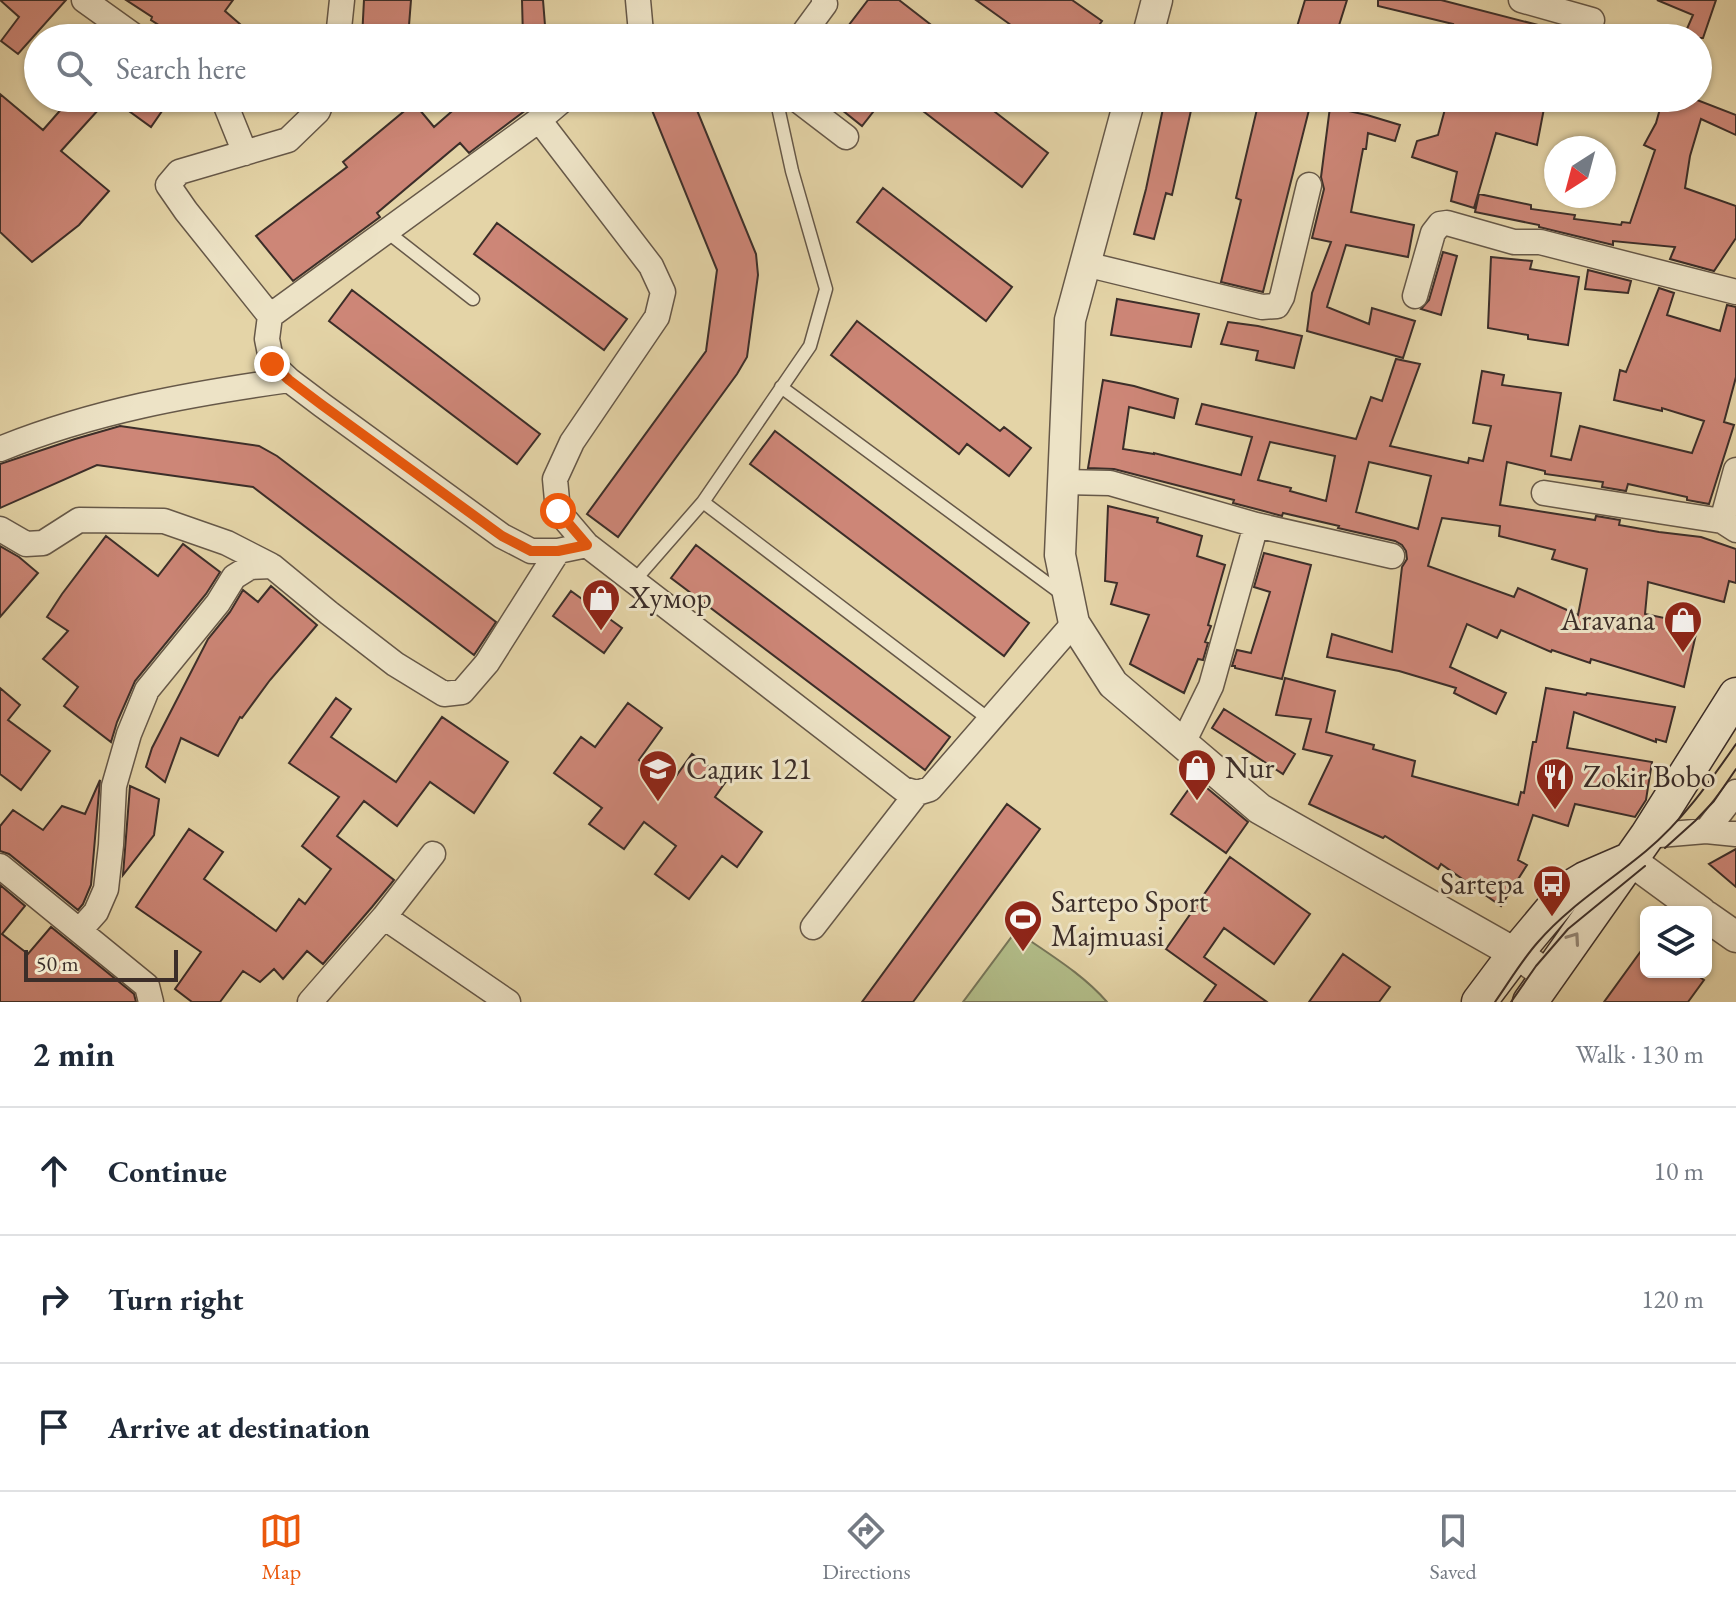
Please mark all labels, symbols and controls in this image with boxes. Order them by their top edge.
search box [24,24,1712,112]
icon: search [52,46,96,90]
text: Search here [116,49,246,88]
north arrow [1544,136,1616,208]
route end [254,346,290,382]
route start [540,493,576,529]
shop icon: Хумор [580,577,622,632]
place label: Хумор [628,578,712,617]
shop icon: Aravana [1662,599,1704,654]
place label: Aravana [1559,600,1655,639]
shop icon: Nur [1176,747,1218,802]
school or university icon: Садик 121 [637,748,679,803]
place label: Nur [1225,748,1275,787]
place label: Садик 121 [686,749,812,788]
restaurant icon: Zokir Bobo [1534,756,1576,811]
place label: Zokir Bobo [1583,757,1716,796]
bus stop icon: Sartepa [1531,863,1573,918]
place label: Sartepa [1440,864,1524,903]
place label: Sartepo Sport Majmuasi [1051,882,1209,955]
sports icon: Sartepo Sport Majmuasi [1002,898,1044,953]
map controls [1640,906,1712,978]
button: layers [1640,906,1712,978]
one-way arrow [1564,932,1579,946]
scale bar [24,946,178,982]
text: 50 m [36,949,79,978]
text: 2 min [32,1032,115,1076]
text: Walk · 130 m [1576,1037,1704,1071]
icon: ahead [32,1149,76,1193]
text: Continue [108,1152,227,1191]
text: 10 m [1654,1154,1704,1188]
icon: right [32,1277,76,1321]
text: Turn right [108,1280,244,1319]
text: 120 m [1641,1282,1704,1316]
icon: arrive [32,1405,76,1449]
text: Arrive at destination [108,1408,370,1447]
tab: Map [259,1509,303,1586]
tab: Directions [822,1509,911,1586]
tab: Saved [1429,1509,1477,1586]

